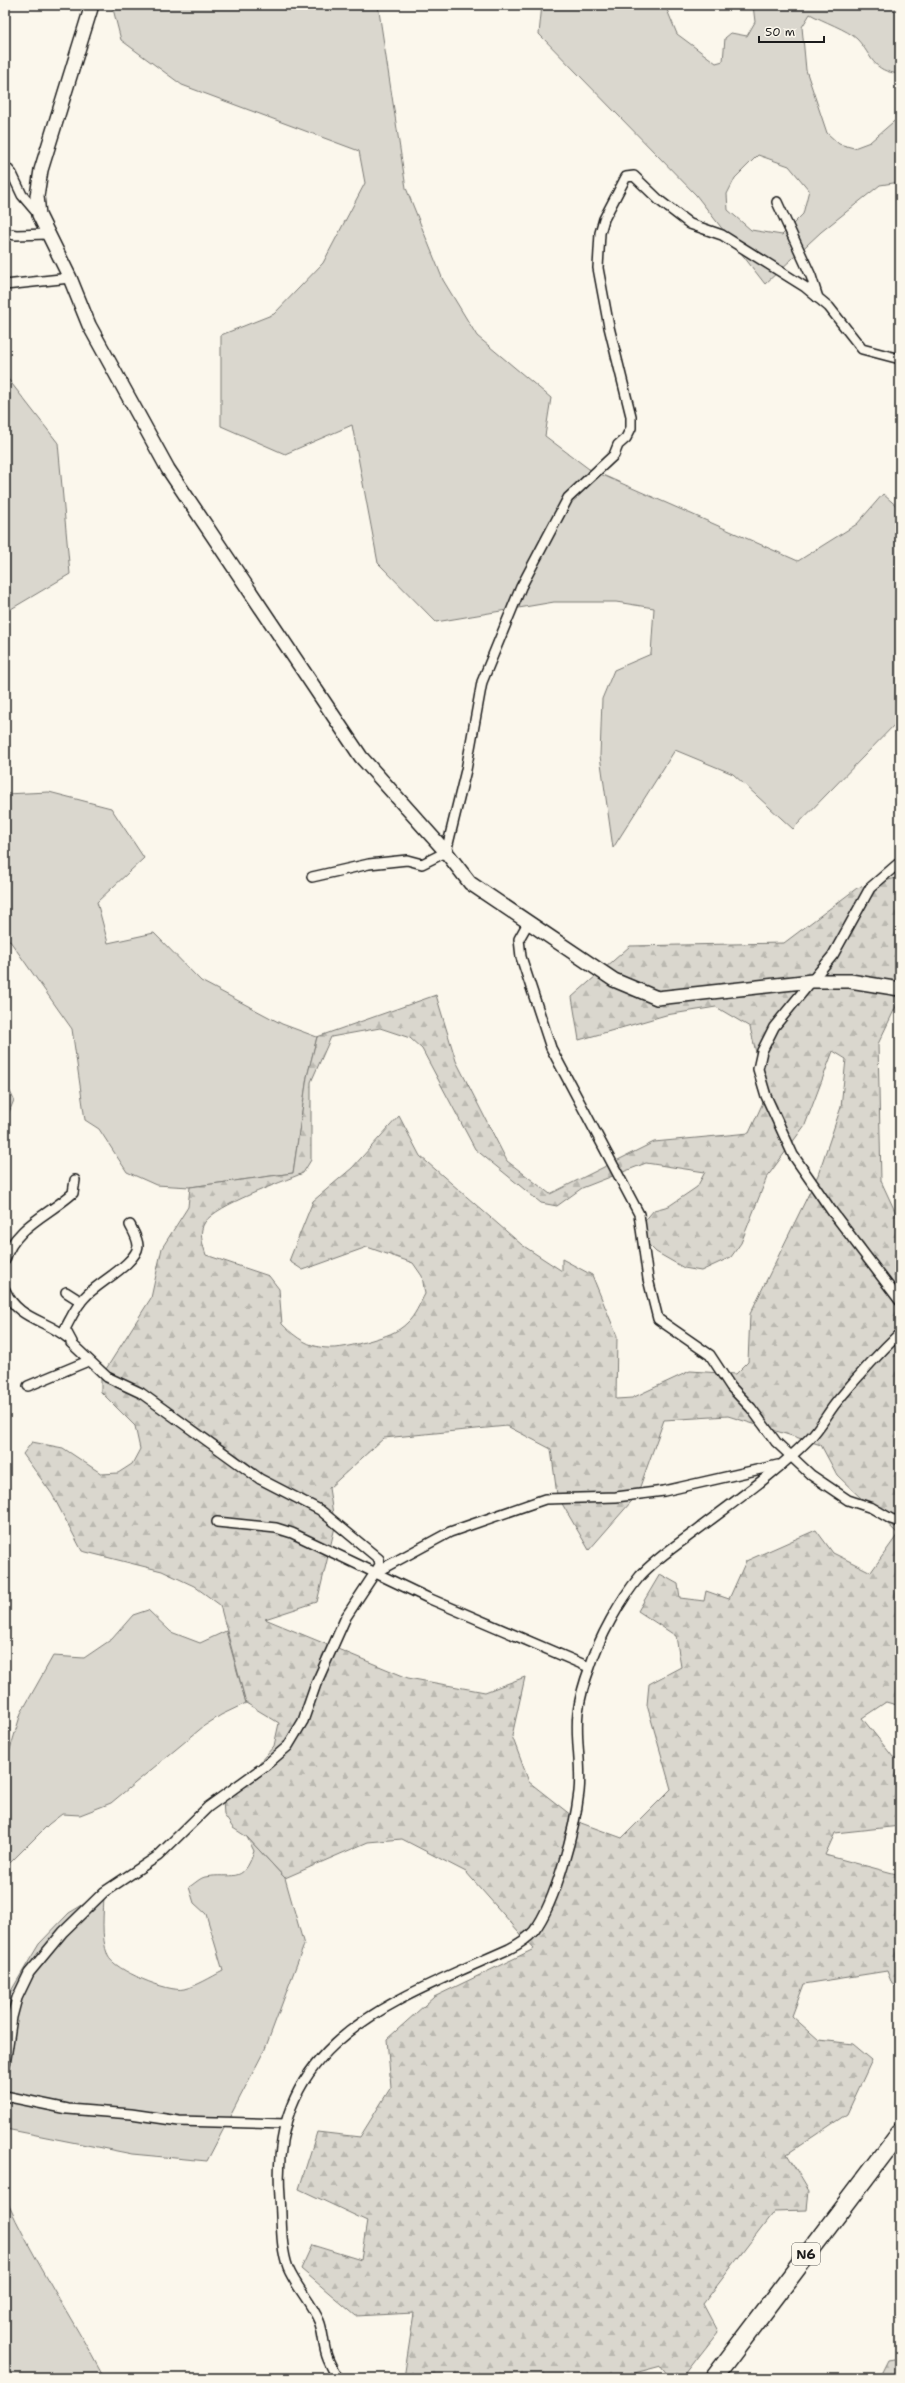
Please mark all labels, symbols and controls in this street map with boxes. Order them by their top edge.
scale bar [759,18,824,44]
text: 50 m [765,24,795,40]
road number: N6 [792,2243,820,2265]

